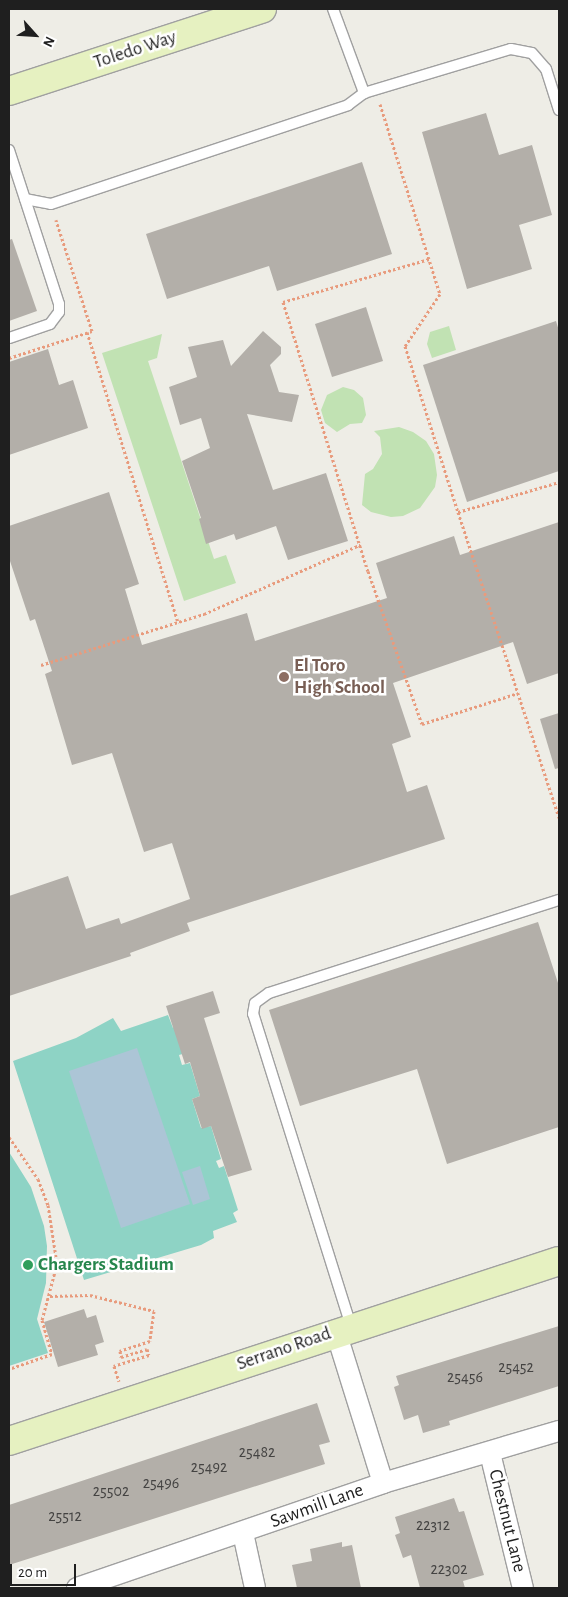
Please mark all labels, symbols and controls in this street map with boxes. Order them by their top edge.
north arrow [10,10,60,60]
street label: Toledo Way [91,26,179,74]
text: N [40,34,57,49]
place label: El Toro High School [294,655,385,699]
marker: El Toro High School [278,671,290,683]
place label: Chargers Stadium [38,1254,174,1276]
marker: Chargers Stadium [22,1259,34,1271]
street label: Serrano Road [234,1322,334,1376]
house number: 25452 [498,1357,534,1377]
house number: 25456 [447,1367,483,1387]
house number: 25482 [239,1442,275,1462]
house number: 25492 [191,1457,227,1477]
street label: Chestnut Lane [483,1467,531,1575]
house number: 25496 [143,1473,179,1493]
street label: Sawmill Lane [267,1479,367,1533]
house number: 25502 [93,1481,129,1501]
house number: 25512 [48,1506,82,1526]
house number: 22312 [416,1515,450,1535]
scale bar [12,1554,79,1586]
house number: 22302 [431,1559,467,1579]
text: 20 m [18,1565,47,1580]

